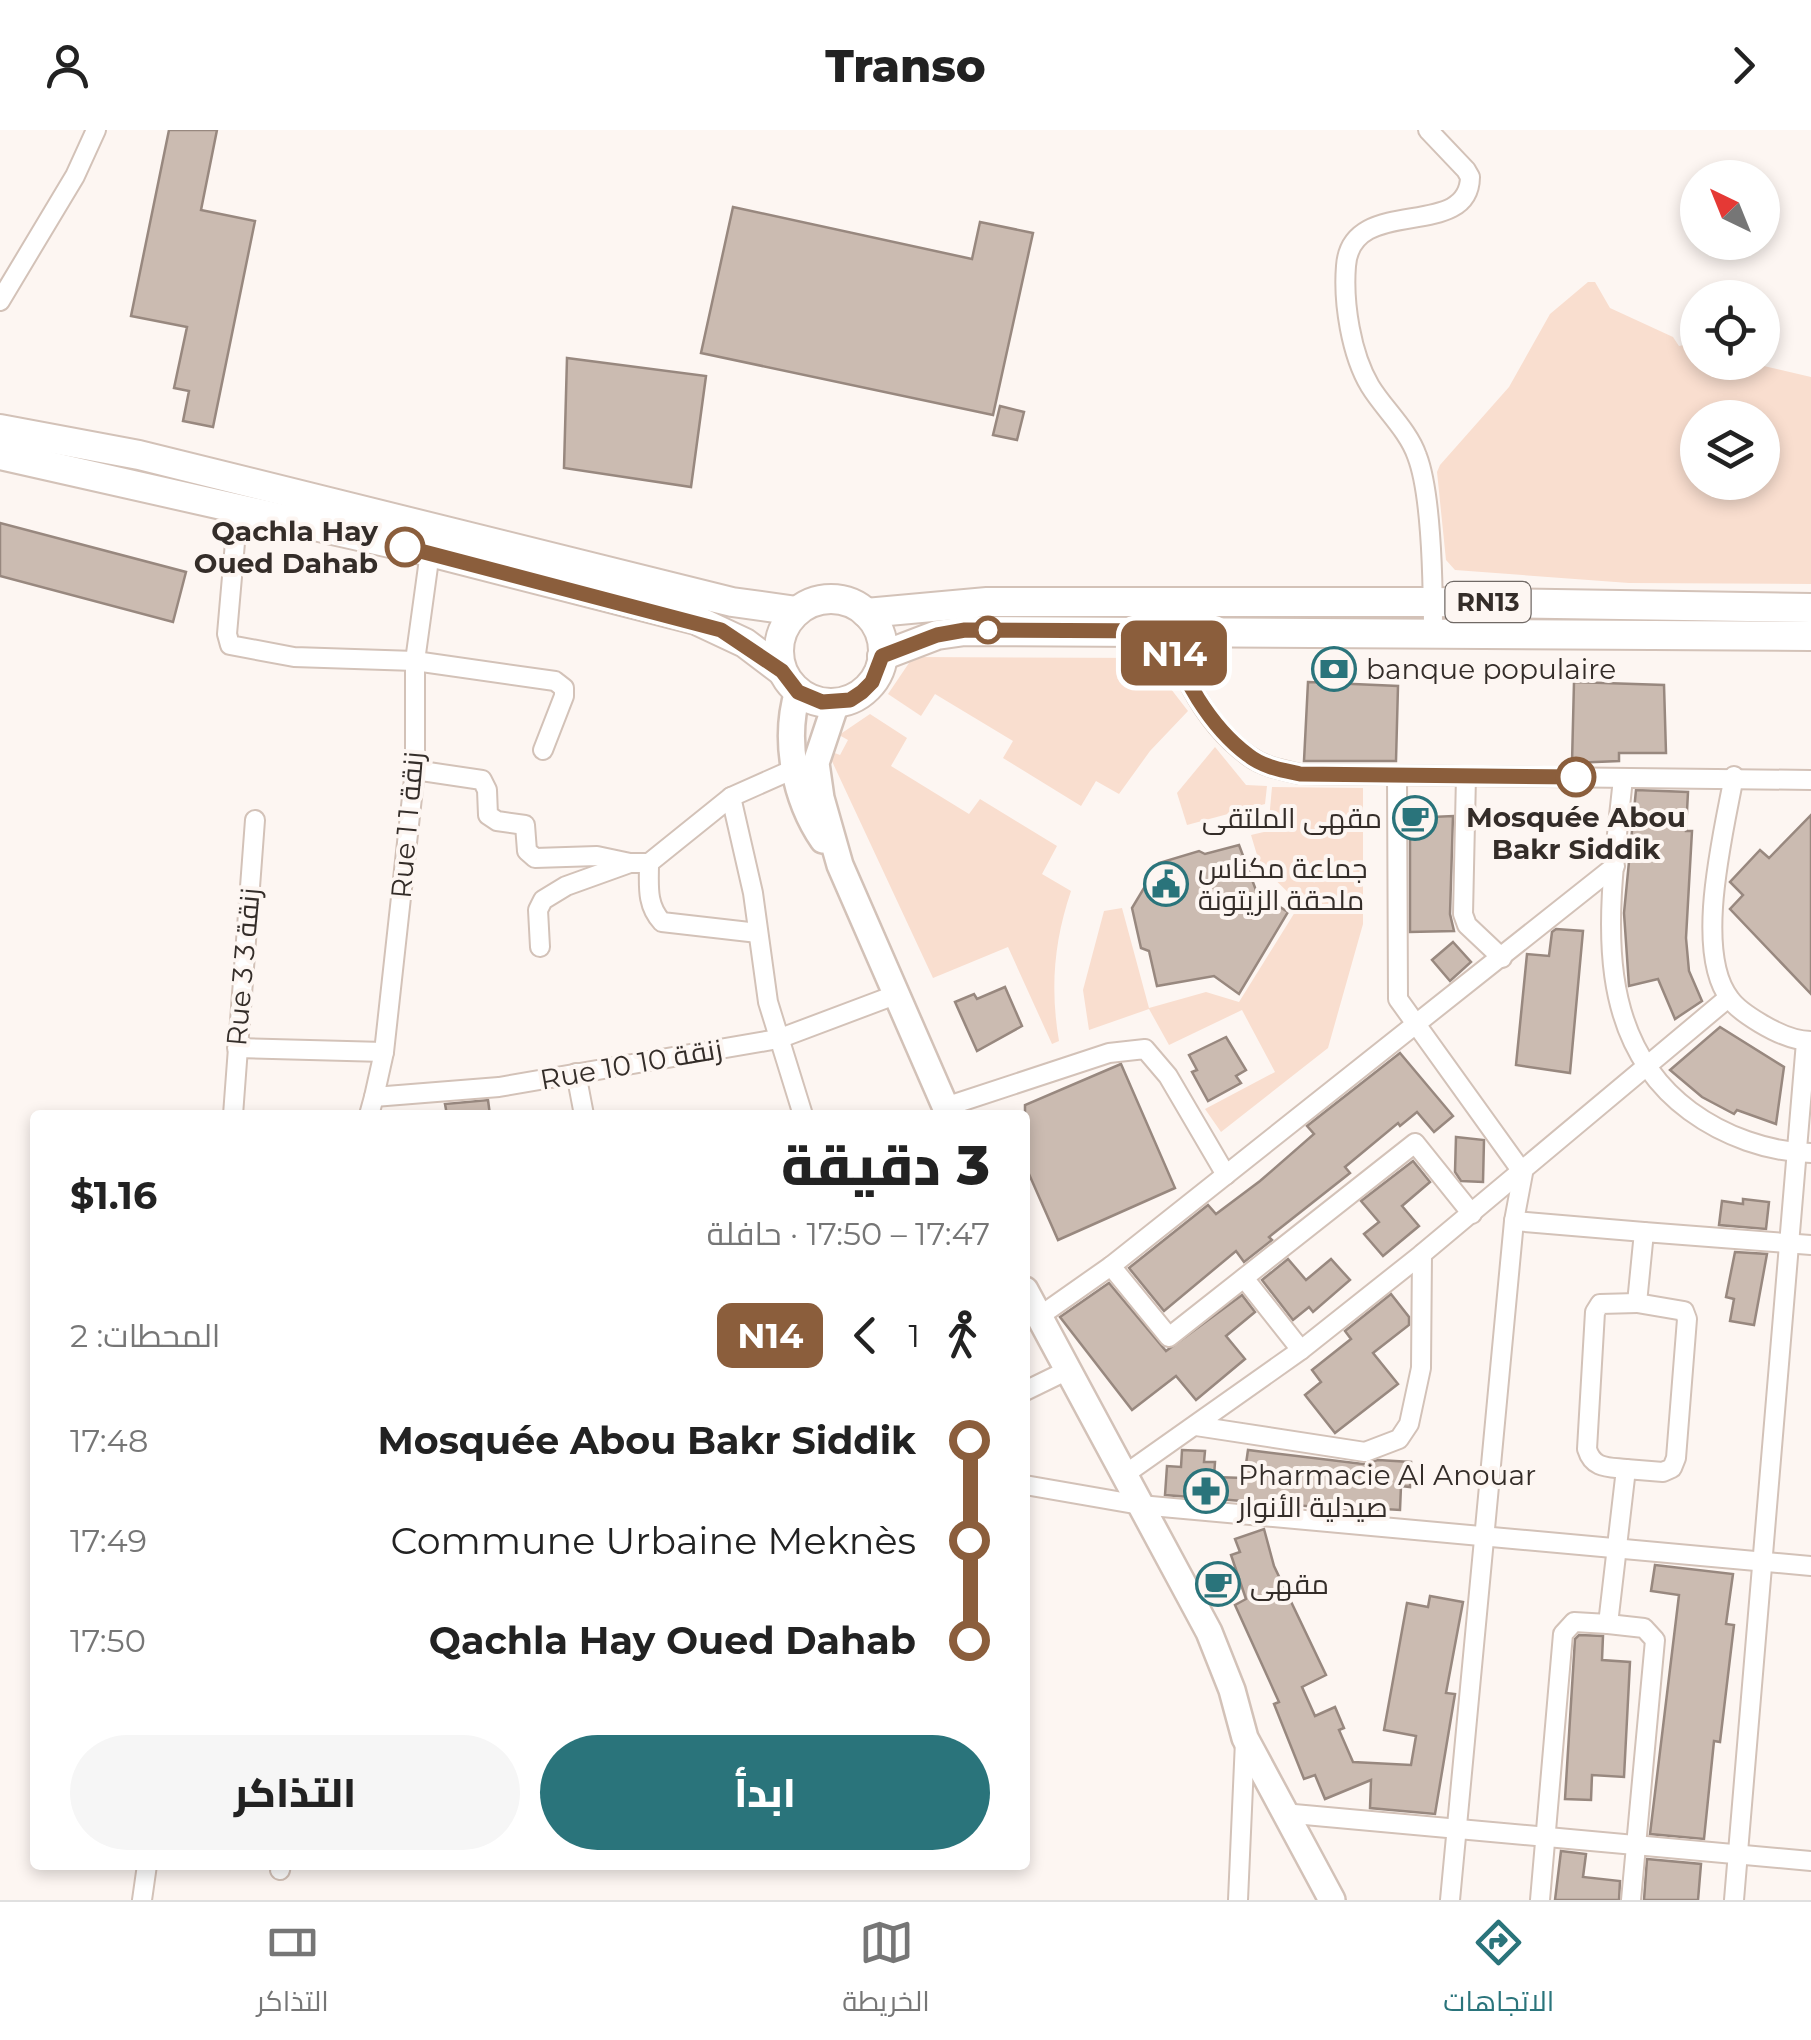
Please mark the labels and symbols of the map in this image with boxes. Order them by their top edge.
north arrow [1680,160,1780,260]
place label: Qachla Hay Oued Dahab [194,514,378,580]
marker: Qachla Hay Oued Dahab [386,528,424,566]
road number: RN13 [1446,582,1530,622]
unlabelled marker [975,617,1001,643]
line badge: N14 [1116,620,1232,686]
bank icon: banque populaire [1311,646,1357,692]
place label: banque populaire [1366,652,1616,686]
street label: Rue 1 زنقة 1 [384,750,430,900]
marker: Mosquée Abou Bakr Siddik [1557,758,1595,796]
cafe icon: مقهى الملتقى [1392,795,1438,841]
place label: Mosquée Abou Bakr Siddik [1466,800,1686,866]
place label: مقهى الملتقى [1202,801,1382,835]
place label: جماعة مكناس ملحقة الزيتونة [1198,851,1368,917]
public building icon: جماعة مكناس ملحقة الزيتونة [1143,861,1189,907]
street label: Rue 3 زنقة 3 [219,887,267,1047]
street label: Rue 10 زنقة 10 [537,1031,725,1097]
place label: Pharmacie Al Anouar صيدلية الأنوار [1236,1458,1536,1524]
pharmacy icon: Pharmacie Al Anouar صيدلية الأنوار [1183,1468,1229,1514]
cafe icon: مقهى [1195,1561,1241,1607]
place label: مقهى [1250,1567,1329,1601]

